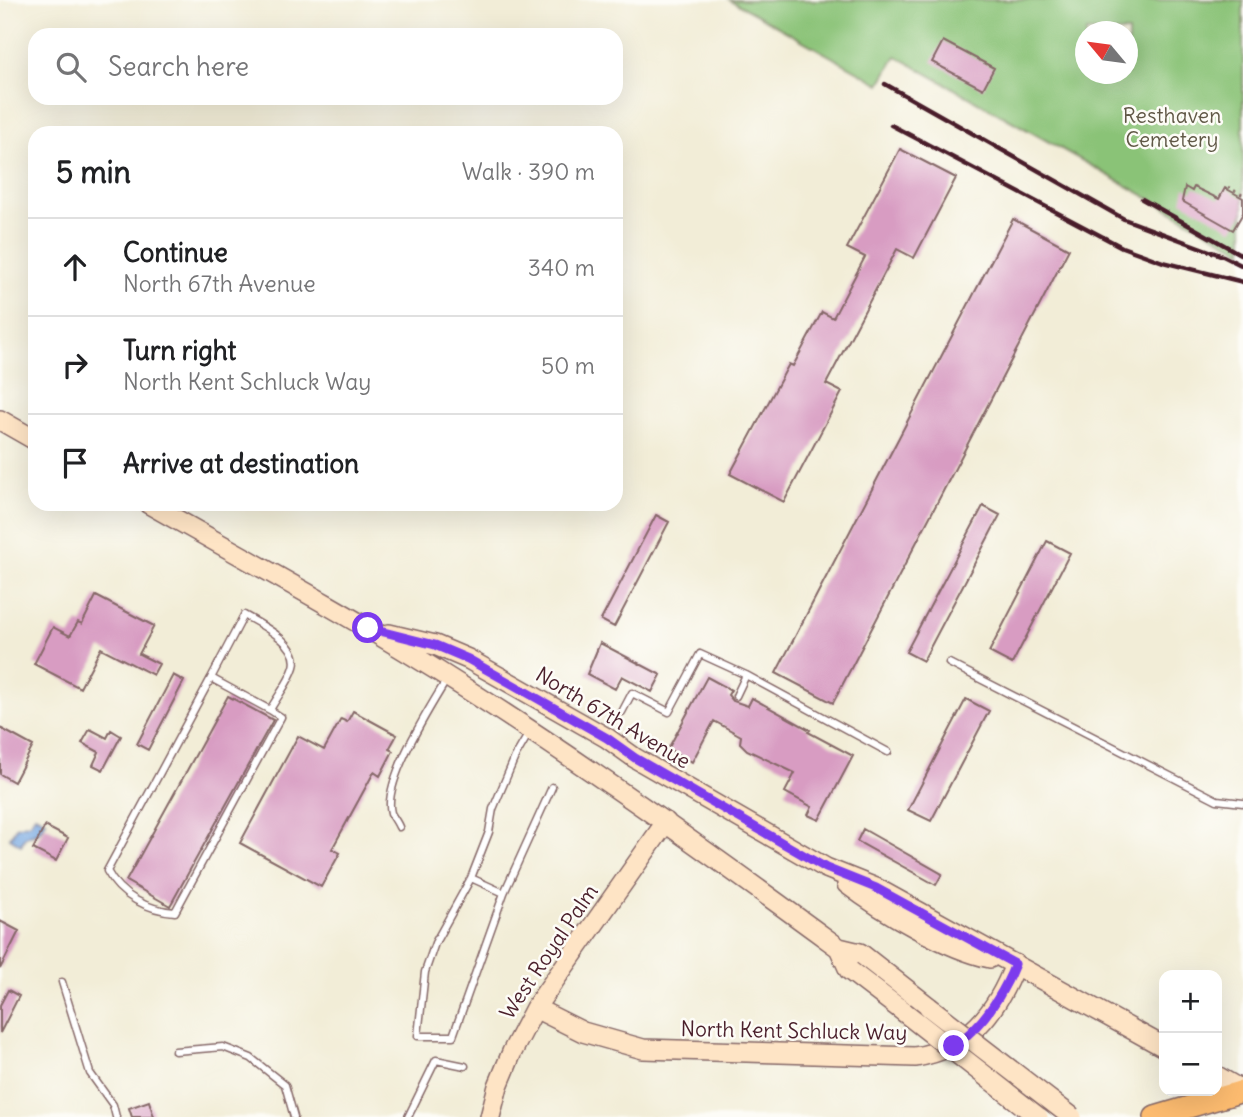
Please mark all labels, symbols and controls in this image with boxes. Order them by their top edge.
north arrow [1075,21,1138,84]
search box [28,28,623,105]
icon: search [52,48,90,86]
text: Search here [108,50,249,83]
park label: Resthaven Cemetery [1123,102,1221,153]
text: 5 min [56,153,131,191]
text: Walk · 390 m [462,157,595,186]
text: Continue [123,236,228,269]
icon: ahead [56,248,94,286]
text: 340 m [528,253,595,282]
text: North 67th Avenue [123,269,316,298]
text: Turn right [123,334,236,367]
icon: right [56,346,94,384]
text: 50 m [541,351,595,380]
text: North Kent Schluck Way [123,367,371,396]
icon: arrive [56,444,94,482]
text: Arrive at destination [123,447,359,480]
route start [352,612,383,643]
street label: North 67th Avenue [531,661,696,774]
street label: West Royal Palm [493,879,604,1024]
map controls [1159,970,1222,1096]
button: + [1159,970,1222,1033]
street label: North Kent Schluck Way [680,1015,908,1046]
route end [938,1030,969,1061]
button: − [1159,1033,1222,1096]

